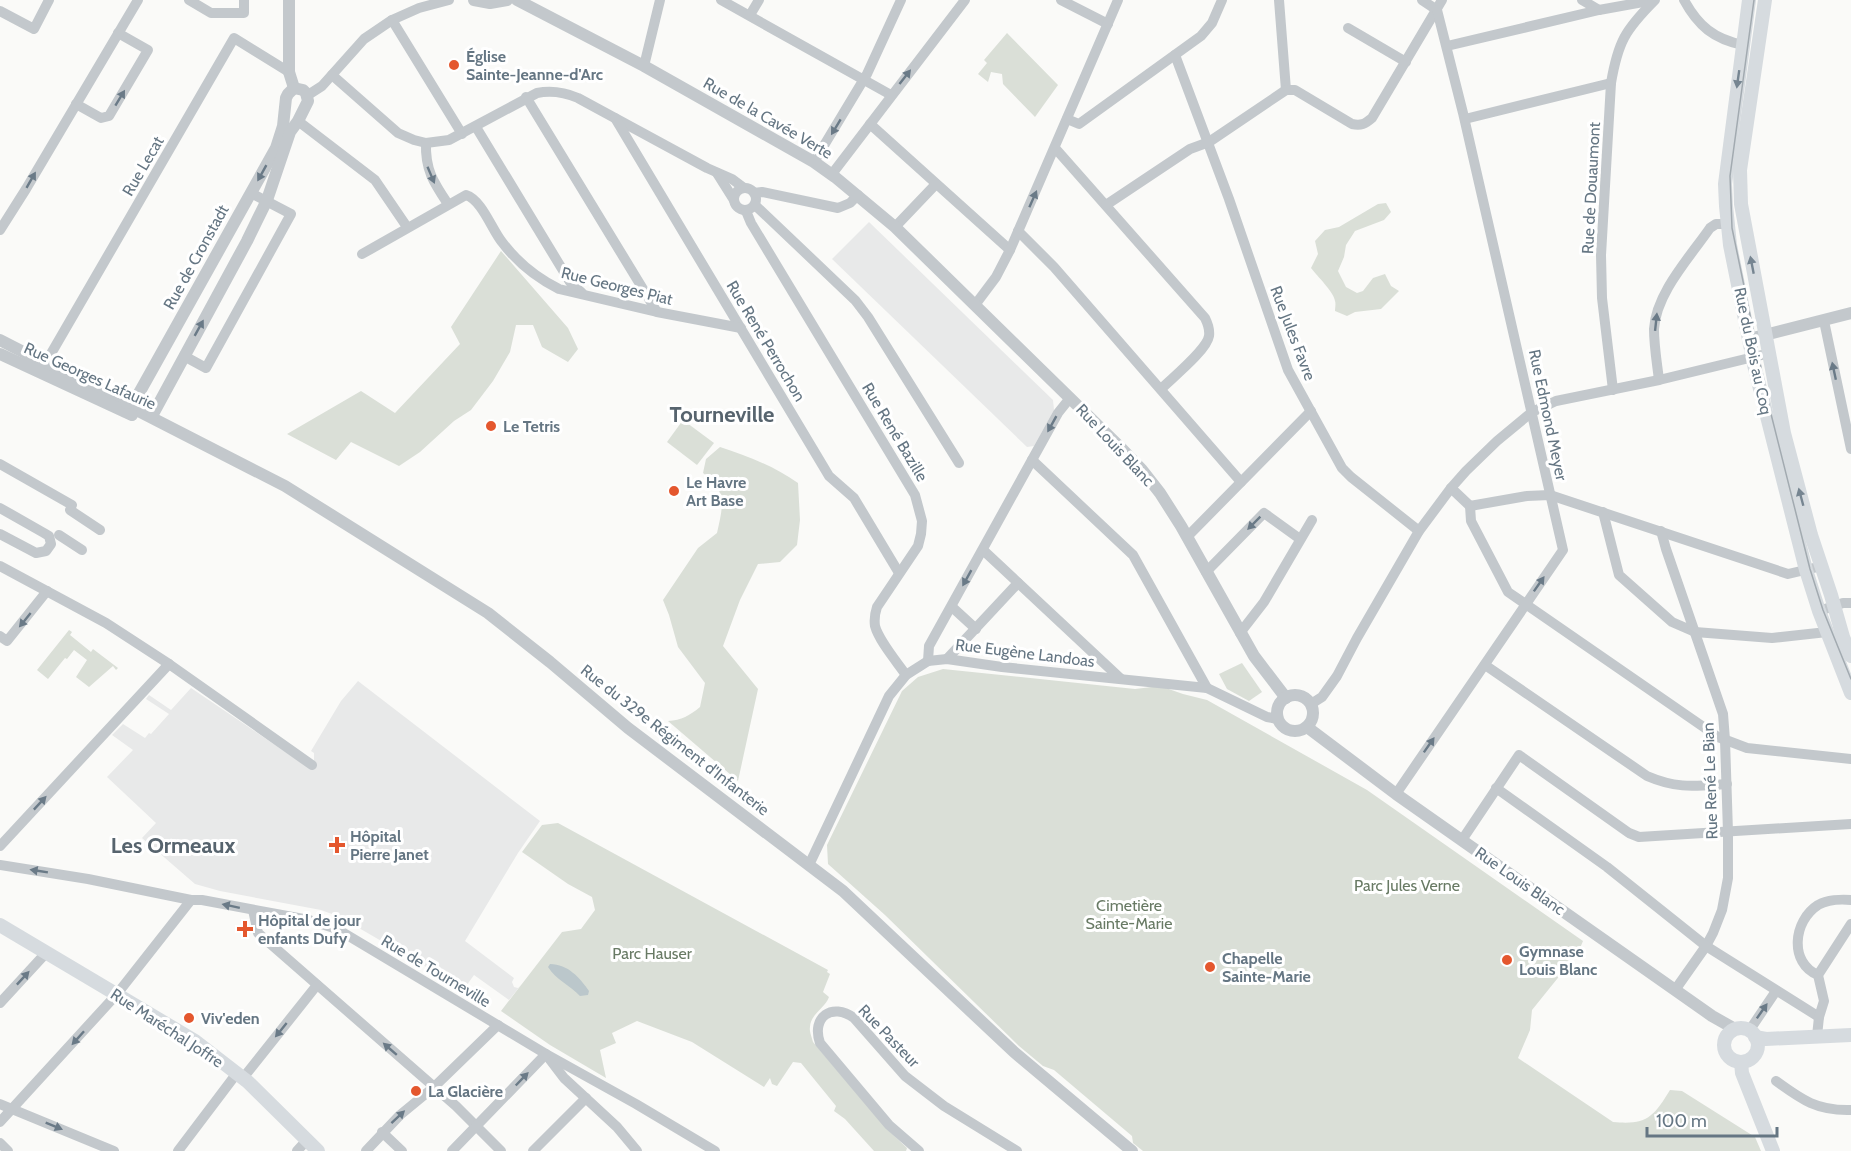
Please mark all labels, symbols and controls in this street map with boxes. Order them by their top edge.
place label: Église Sainte-Jeanne-d'Arc [466,47,603,84]
marker: Église Sainte-Jeanne-d'Arc [447,58,461,72]
one-way arrow [898,69,911,85]
one-way arrow [1734,69,1743,88]
street label: Rue de la Cavée Verte [700,73,836,163]
one-way arrow [114,90,125,106]
one-way arrow [830,118,841,135]
street label: Rue de Douaumont [1578,121,1604,254]
street label: Rue Lecat [118,132,168,199]
one-way arrow [257,165,267,182]
one-way arrow [426,167,436,185]
one-way arrow [26,172,37,188]
one-way arrow [1028,190,1037,207]
street label: Rue de Cronstadt [159,201,233,313]
one-way arrow [1747,255,1756,274]
street label: Rue Georges Piat [559,263,675,309]
street label: Rue René Perrochon [722,277,810,405]
street label: Rue Jules Favre [1266,283,1320,383]
street label: Rue du Bois au Coq [1730,286,1776,416]
one-way arrow [1651,312,1661,331]
one-way arrow [194,319,204,336]
street label: Rue Georges Lafaurie [21,338,159,414]
street label: Rue Edmond Meyer [1525,348,1571,483]
one-way arrow [1829,361,1838,380]
street label: Rue René Bazille [858,379,932,485]
street label: Rue Louis Blanc [1072,400,1158,490]
district label: Tourneville [670,401,774,428]
one-way arrow [1047,416,1058,432]
place label: Le Tetris [503,417,560,436]
marker: Le Tetris [484,419,498,433]
place label: Le Havre Art Base [686,473,746,510]
marker: Le Havre Art Base [667,484,681,498]
one-way arrow [1796,488,1805,506]
one-way arrow [1248,516,1262,530]
one-way arrow [962,570,972,587]
one-way arrow [1533,577,1545,593]
one-way arrow [19,612,31,627]
street label: Rue Eugène Landoas [954,635,1096,671]
street label: Rue du 329e Régiment d'Infanterie [577,660,773,820]
street label: Rue René Le Bian [1698,722,1722,840]
one-way arrow [1423,738,1435,754]
one-way arrow [33,796,47,811]
place label: Hôpital Pierre Janet [350,827,429,864]
district label: Les Ormeaux [111,832,235,859]
marker: Hôpital Pierre Janet [328,836,346,854]
street label: Rue Louis Blanc [1471,843,1569,919]
one-way arrow [29,866,48,875]
park label: Parc Jules Verne [1354,876,1460,895]
park label: Cimetière Sainte-Marie [1086,896,1172,933]
one-way arrow [221,901,240,910]
place label: Hôpital de jour enfants Dufy [258,911,362,948]
marker: Hôpital de jour enfants Dufy [236,920,254,938]
street label: Rue de Tourneville [378,931,494,1011]
place label: Gymnase Louis Blanc [1519,942,1597,979]
park label: Parc Hauser [612,944,693,963]
place label: Chapelle Sainte-Marie [1222,949,1311,986]
marker: Gymnase Louis Blanc [1500,953,1514,967]
marker: Chapelle Sainte-Marie [1203,960,1217,974]
one-way arrow [16,971,29,986]
street label: Rue Maréchal Joffre [107,985,227,1071]
street label: Rue Pasteur [854,1001,924,1072]
one-way arrow [1756,1003,1768,1019]
place label: Viv'eden [201,1009,260,1028]
marker: Viv'eden [182,1011,196,1025]
one-way arrow [275,1023,287,1038]
one-way arrow [71,1030,85,1045]
one-way arrow [383,1043,398,1056]
one-way arrow [514,1072,528,1086]
place label: La Glacière [428,1082,503,1101]
marker: La Glacière [409,1084,423,1098]
scale bar [1647,1100,1778,1138]
one-way arrow [391,1110,406,1124]
text: 100 m [1656,1110,1707,1132]
one-way arrow [45,1122,63,1132]

